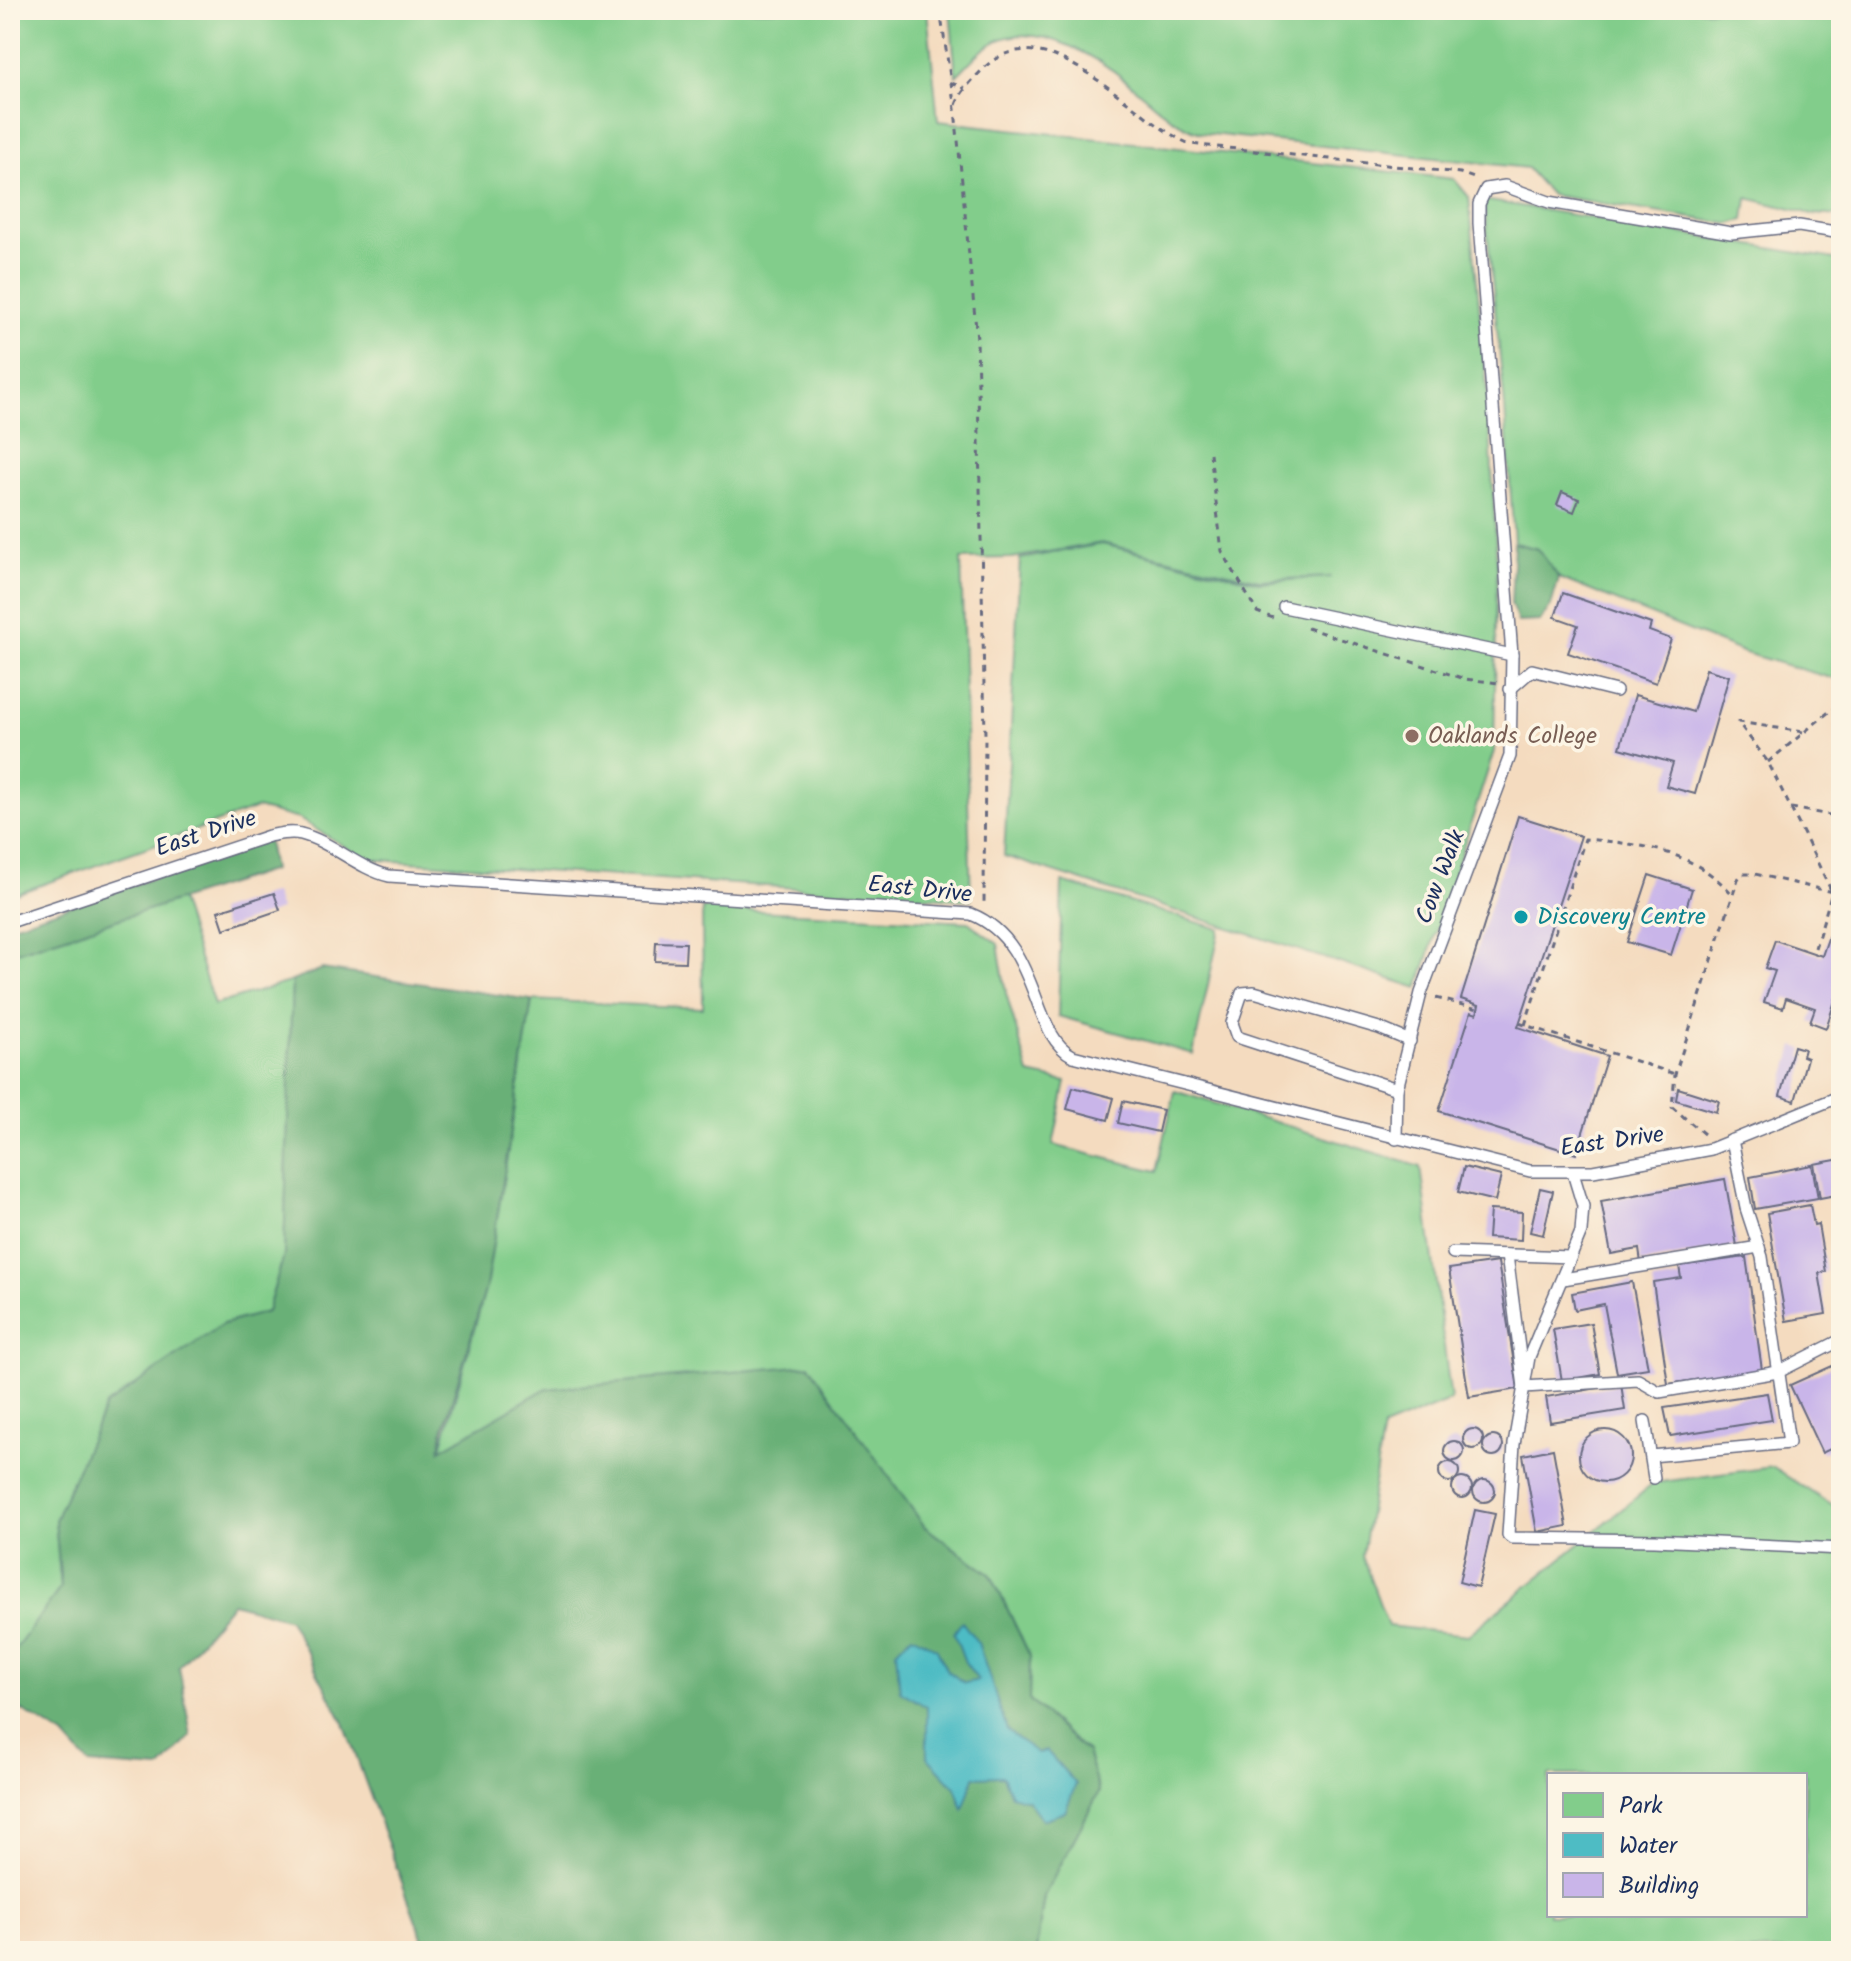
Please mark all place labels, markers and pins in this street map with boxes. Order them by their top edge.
place label: Oaklands College [1428,717,1597,756]
marker: Oaklands College [1403,727,1421,745]
place label: Discovery Centre [1537,898,1706,937]
marker: Discovery Centre [1512,908,1530,926]

